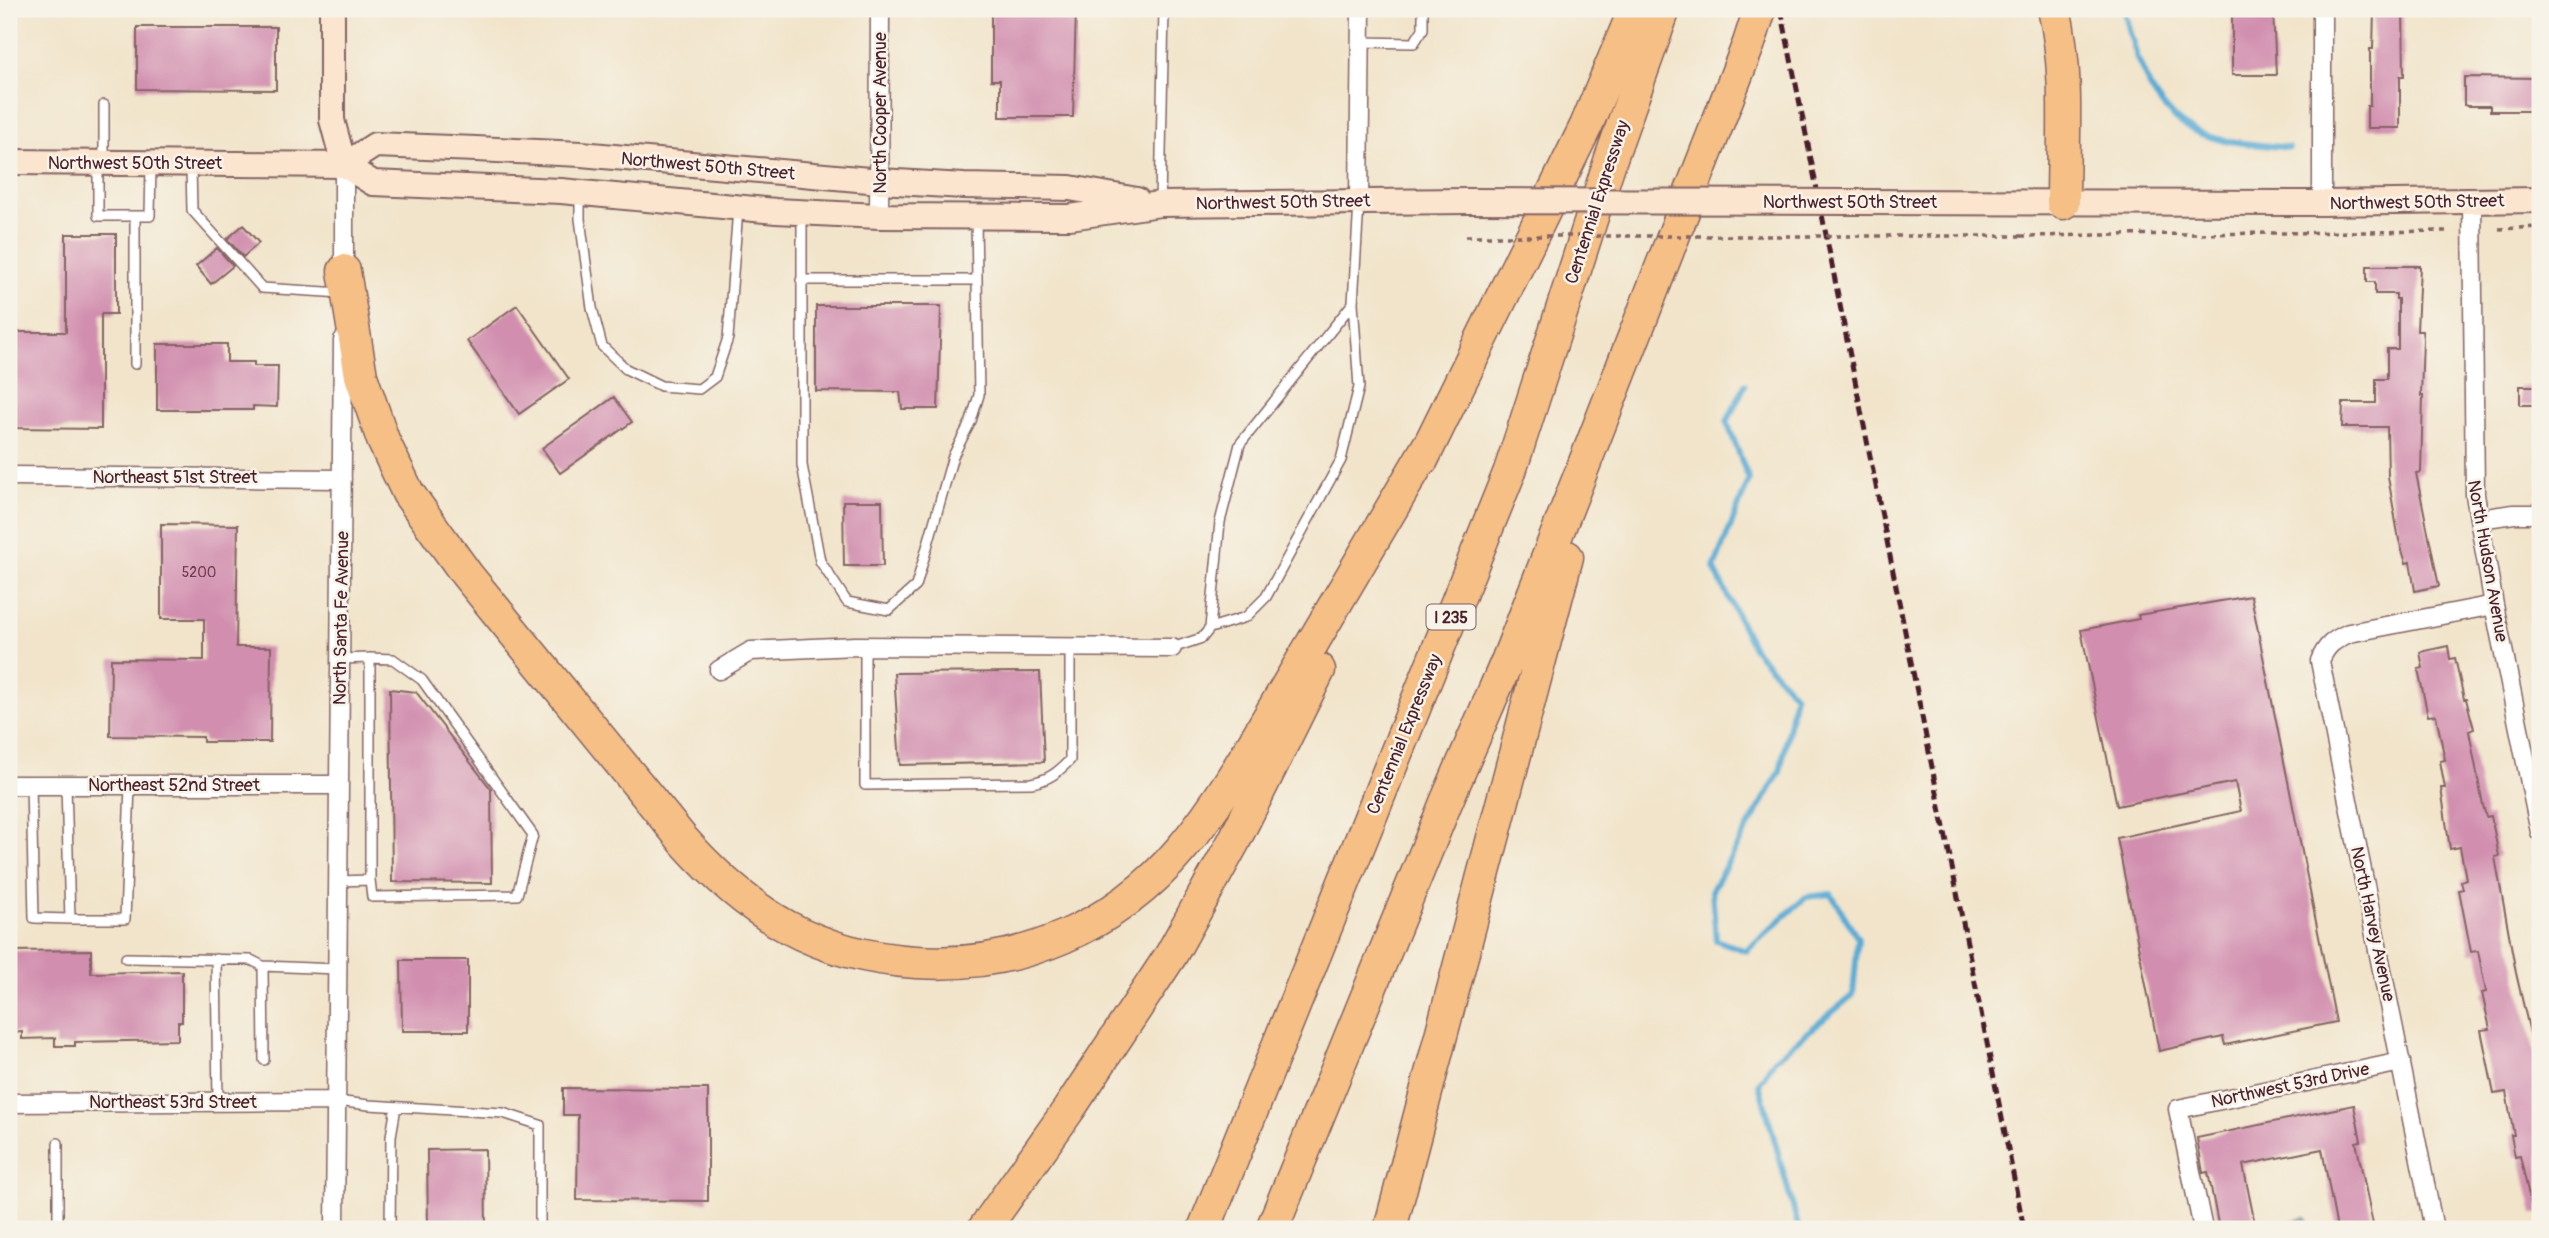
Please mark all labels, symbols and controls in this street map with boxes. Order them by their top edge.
street label: North Cooper Avenue [869,32,892,194]
street label: Centennial Expressway [1560,117,1635,287]
street label: Northwest 50th Street [620,147,797,186]
street label: Northwest 50th Street [48,152,223,175]
street label: Northwest 50th Street [1195,189,1371,216]
street label: Northwest 50th Street [2329,189,2505,216]
street label: Northwest 50th Street [1763,191,1938,214]
street label: Northeast 51st Street [92,466,258,489]
street label: North Hudson Avenue [2462,478,2513,644]
street label: North Santa Fe Avenue [328,531,355,705]
house number: 5200 [182,564,216,581]
road number: I 235 [1426,604,1476,630]
street label: Centennial Expressway [1362,650,1447,818]
street label: Northeast 52nd Street [88,774,261,797]
street label: North Harvey Avenue [2345,844,2400,1004]
street label: Northwest 53rd Drive [2209,1057,2371,1113]
street label: Northeast 53rd Street [89,1091,258,1114]

